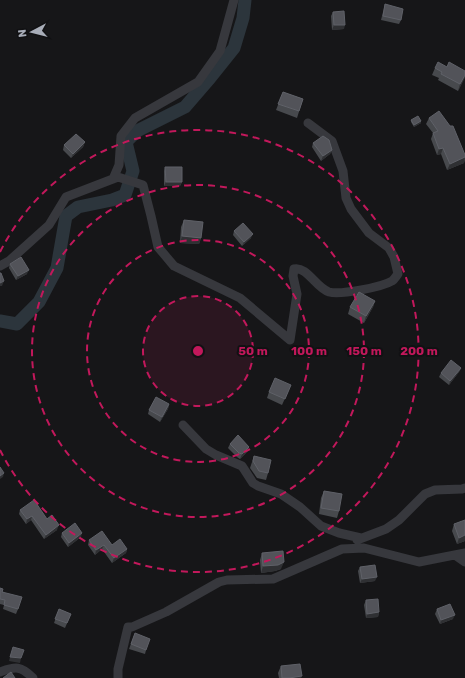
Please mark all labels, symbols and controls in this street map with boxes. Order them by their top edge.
north arrow [12,12,52,52]
text: N [16,28,30,38]
centre of rings [191,344,205,358]
text: 50 m [238,344,268,358]
text: 100 m [291,344,327,358]
text: 150 m [346,344,382,358]
text: 200 m [400,344,438,358]

